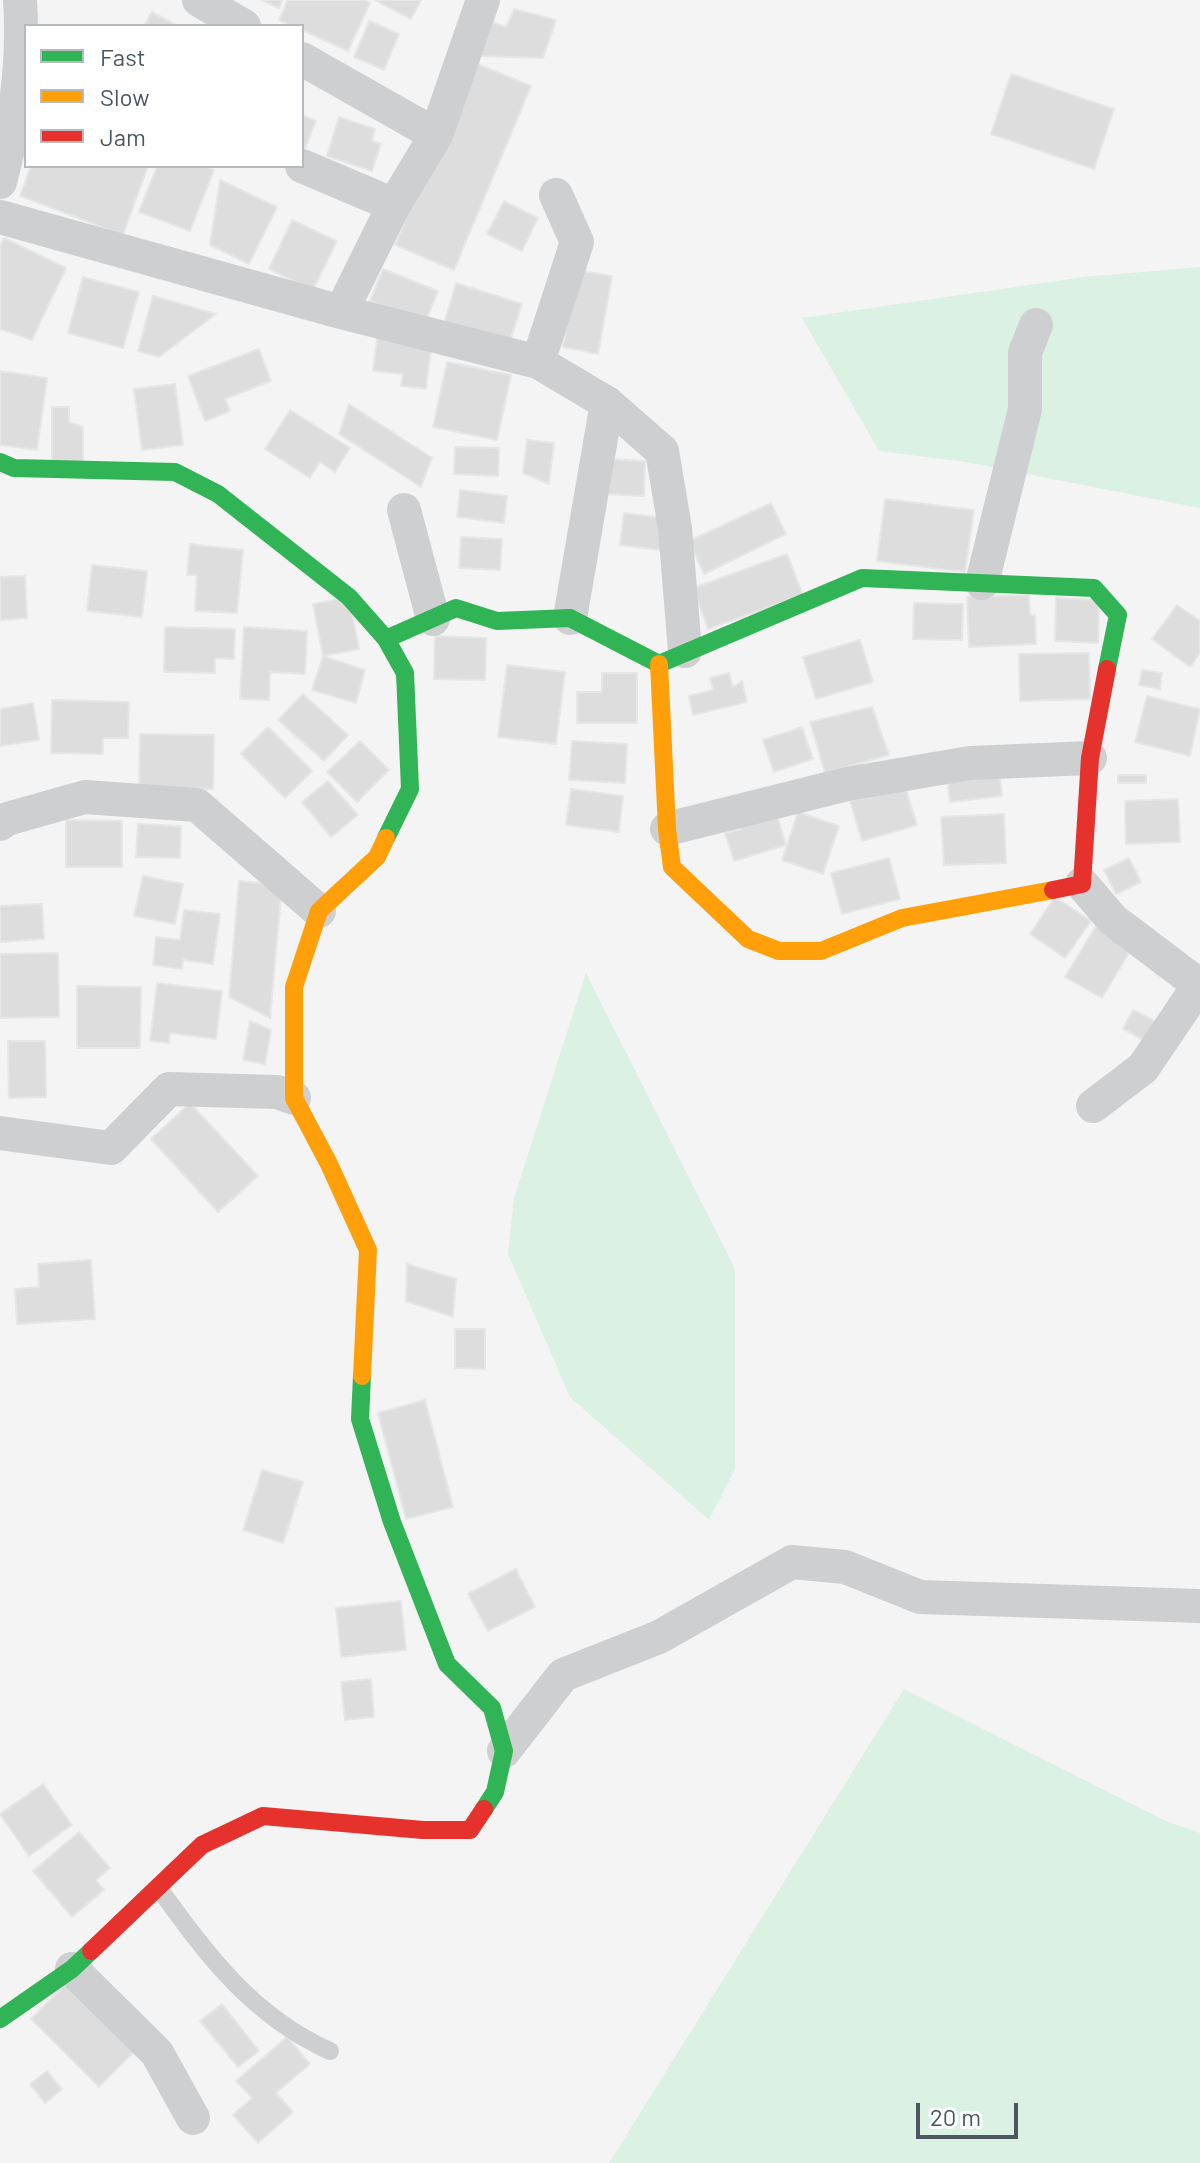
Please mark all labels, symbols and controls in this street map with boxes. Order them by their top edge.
legend [24,24,304,168]
text: Fast [100,42,145,71]
text: Slow [100,82,149,111]
text: Jam [100,122,146,151]
scale bar [920,2087,1022,2137]
text: 20 m [930,2102,981,2131]

